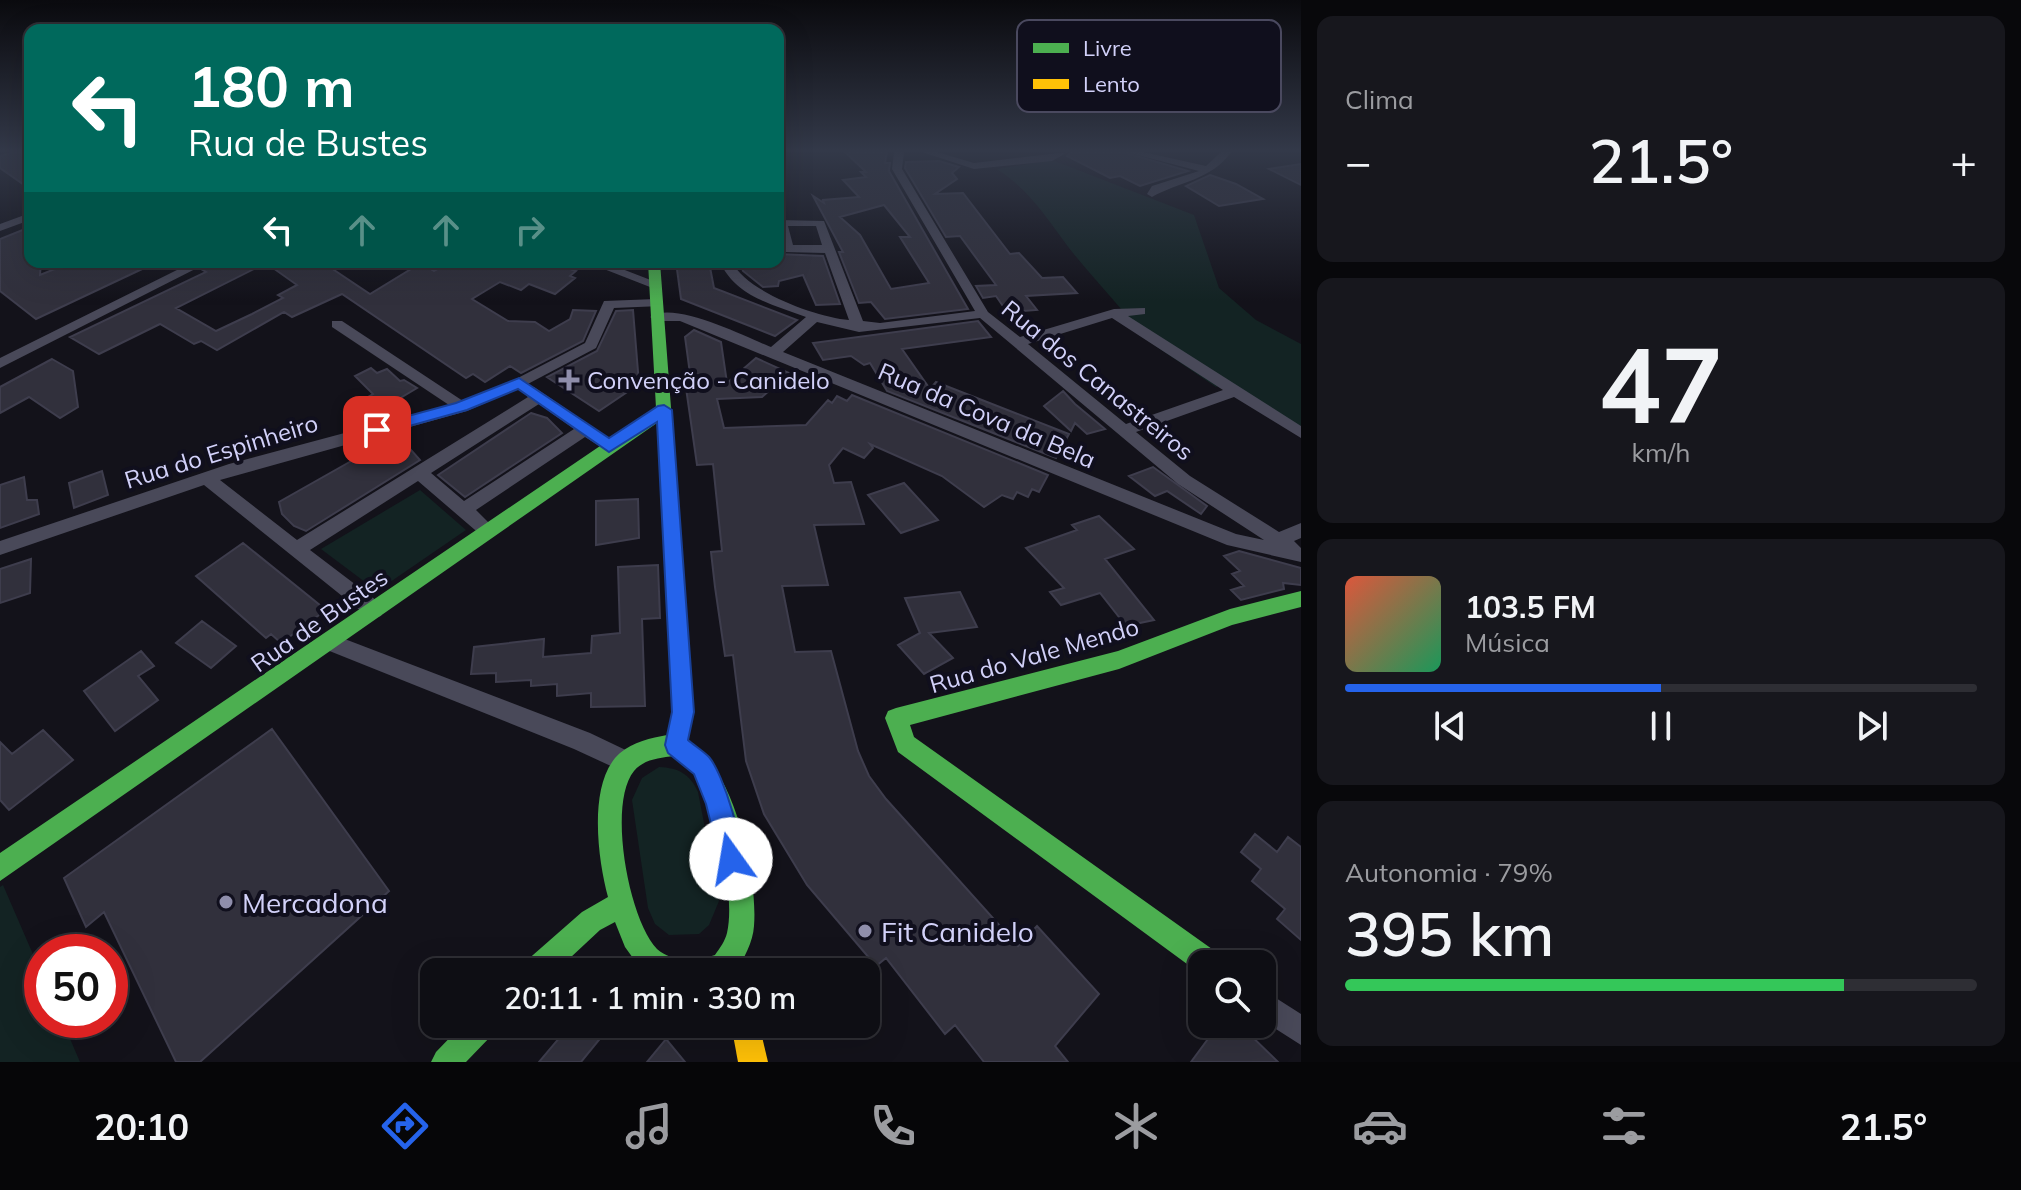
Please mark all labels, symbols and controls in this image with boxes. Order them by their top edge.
legend [1017,20,1281,112]
text: Livre [1083,34,1132,62]
text: 180 m [188,51,355,121]
icon: left [56,56,160,160]
text: Lento [1083,70,1140,98]
text: Clima [1345,83,1414,116]
text: Rua de Bustes [188,120,428,165]
text: 21.5° [1589,123,1733,198]
text: − [1345,134,1371,189]
text: + [1951,134,1977,189]
icon: left [256,208,300,252]
icon: ahead [340,208,384,252]
icon: ahead [424,208,468,252]
icon: right [508,208,552,252]
street label: Rua dos Canastreiros [996,293,1200,467]
text: 47 [1599,318,1723,449]
street label: Rua da Cova da Bela [874,356,1100,474]
place label: Convenção - Canidelo [587,365,830,395]
marker: Convenção - Canidelo [558,369,580,391]
pin [343,396,411,464]
street label: Rua do Espinheiro [121,407,321,495]
icon: arrive [355,408,399,452]
text: km/h [1632,436,1690,469]
street label: Rua de Bustes [245,562,393,678]
text: 103.5 FM [1465,588,1596,626]
street label: Rua do Vale Mendo [926,611,1142,699]
text: Música [1465,626,1550,659]
icon: previous [1428,704,1472,748]
icon: pause [1639,704,1683,748]
icon: next [1850,704,1894,748]
position arrow [689,817,773,901]
text: Autonomia · 79% [1345,856,1553,889]
place label: Mercadona [242,885,388,920]
marker: Mercadona [217,893,235,911]
text: 395 km [1345,896,1554,971]
place label: Fit Canidelo [881,914,1034,949]
marker: Fit Canidelo [856,922,874,940]
speed limit sign: 50 [24,934,128,1038]
map controls [1188,950,1276,1038]
button: search [1188,950,1276,1038]
text: 20:11 · 1 min · 330 m [504,979,796,1017]
icon: directions [377,1098,433,1154]
icon: music [621,1098,677,1154]
icon: phone [865,1098,921,1154]
icon: climate [1108,1098,1164,1154]
icon: car [1352,1098,1408,1154]
icon: filters [1596,1098,1652,1154]
text: 20:10 [94,1104,189,1149]
text: 21.5° [1840,1104,1927,1149]

